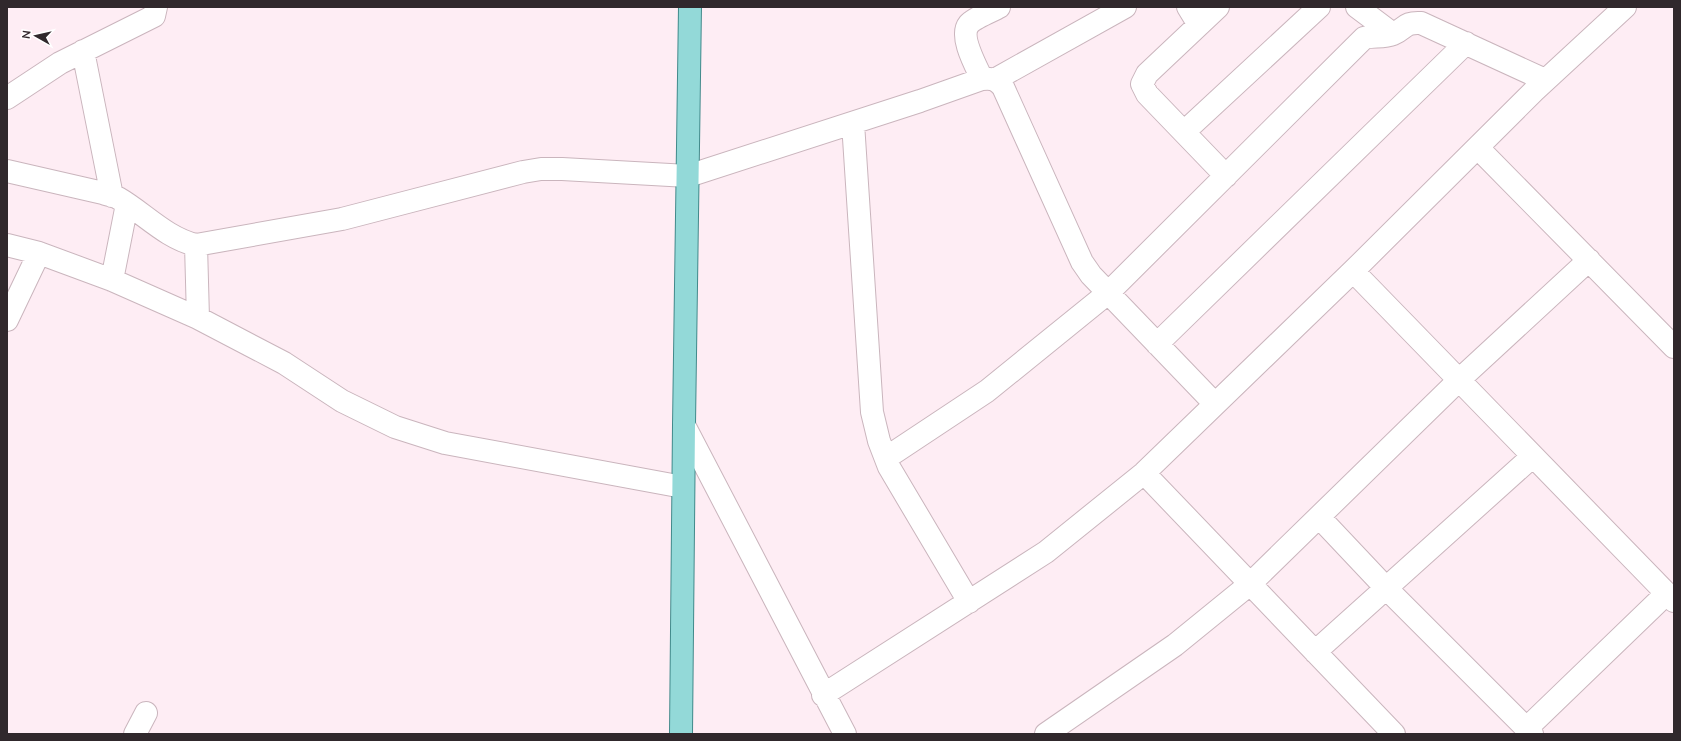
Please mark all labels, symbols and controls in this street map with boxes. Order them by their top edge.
north arrow [16,16,56,56]
text: N [19,30,34,40]

